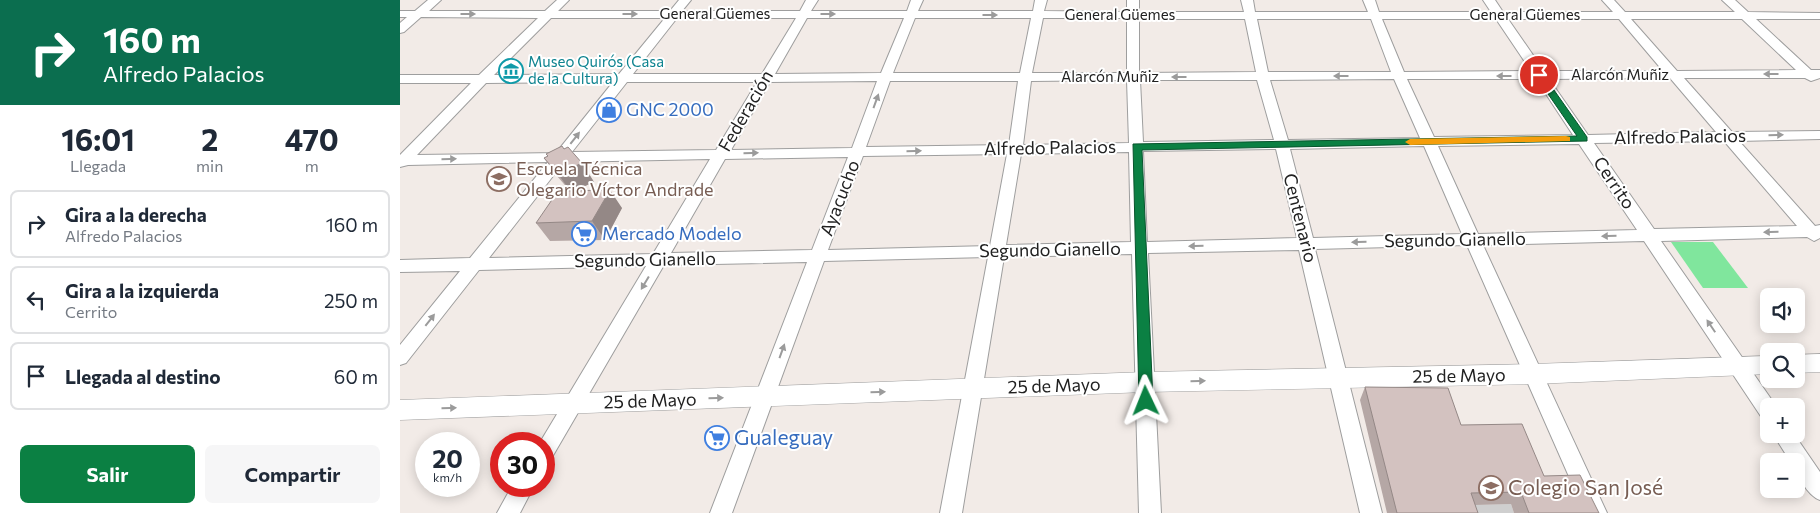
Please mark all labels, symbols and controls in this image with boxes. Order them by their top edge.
street label: General Güemes [660,4,771,22]
street label: General Güemes [1065,5,1176,23]
street label: General Güemes [1470,5,1581,23]
one-way arrow [460,10,476,18]
one-way arrow [623,10,639,18]
one-way arrow [820,10,836,18]
one-way arrow [983,11,999,19]
text: 160 m [103,17,201,60]
icon: right [20,20,85,85]
place label: Museo Quirós (Casa de la Cultura) [528,52,664,87]
pin [1518,54,1560,96]
museum icon: Museo Quirós (Casa de la Cultura) [498,58,524,84]
text: Alfredo Palacios [103,60,264,87]
icon: arrive [1525,61,1553,89]
street label: Alarcón Muñiz [1571,65,1669,83]
street label: Federación [713,66,777,155]
street label: Alarcón Muñiz [1061,67,1159,85]
one-way arrow [1763,70,1779,78]
one-way arrow [1333,72,1349,80]
one-way arrow [1496,72,1512,80]
one-way arrow [1171,73,1187,81]
one-way arrow [872,93,880,108]
shop icon: GNC 2000 [596,97,622,123]
place label: GNC 2000 [626,98,714,120]
text: 16:01 [61,120,135,157]
text: 2 [201,120,218,157]
text: 470 [285,120,339,157]
street label: Alfredo Palacios [1614,124,1746,148]
one-way arrow [570,131,580,145]
one-way arrow [1768,131,1784,139]
street label: Alfredo Palacios [984,135,1116,159]
one-way arrow [906,146,922,154]
one-way arrow [743,149,759,157]
street label: Cerrito [1589,152,1640,213]
one-way arrow [441,155,457,163]
text: Llegada [70,156,126,175]
text: min [196,156,223,175]
text: m [305,156,319,175]
place label: Escuela Técnica Olegario Víctor Andrade [516,157,714,200]
street label: Ayacucho [815,157,864,239]
school or university icon: Escuela Técnica Olegario Víctor Andrade [486,166,512,192]
street label: Centenario [1279,171,1323,265]
text: Gira a la derecha [65,203,207,226]
icon: right [22,210,50,238]
text: 160 m [326,213,378,236]
supermarket icon: Mercado Modelo [571,221,597,247]
place label: Mercado Modelo [602,222,742,244]
text: Alfredo Palacios [65,226,182,245]
street label: Segundo Gianello [1384,227,1526,251]
one-way arrow [1763,228,1779,236]
one-way arrow [1601,232,1617,240]
street label: Segundo Gianello [979,237,1121,261]
one-way arrow [1351,238,1367,246]
one-way arrow [1188,242,1204,250]
street label: Segundo Gianello [574,247,716,271]
one-way arrow [641,277,650,290]
text: Gira a la izquierda [65,279,219,302]
icon: left [22,286,50,314]
map controls [1760,288,1805,498]
button: sound [1760,288,1805,333]
text: 250 m [324,289,378,312]
text: Cerrito [65,302,117,321]
one-way arrow [425,314,436,327]
one-way arrow [1706,319,1716,333]
one-way arrow [778,343,786,358]
button: search [1760,343,1805,388]
icon: arrive [22,362,50,390]
street label: 25 de Mayo [1412,363,1506,387]
text: Llegada al destino [65,365,221,388]
text: 60 m [334,365,378,388]
street label: 25 de Mayo [1007,372,1101,398]
position arrow [1119,374,1171,426]
one-way arrow [1190,377,1206,385]
street label: 25 de Mayo [603,387,697,413]
one-way arrow [871,388,887,396]
one-way arrow [708,394,724,402]
button: + [1760,398,1805,443]
one-way arrow [441,404,457,412]
place label: Gualeguay [734,424,833,449]
supermarket icon: Gualeguay [704,425,730,451]
speed limit sign: 30 [490,432,555,497]
text: 20 [432,443,463,473]
button: Salir [20,445,195,503]
button: Compartir [205,445,380,503]
button: − [1760,453,1805,498]
text: km/h [433,470,462,484]
place label: Colegio San José [1508,474,1663,499]
school or university icon: Colegio San José [1478,475,1504,501]

